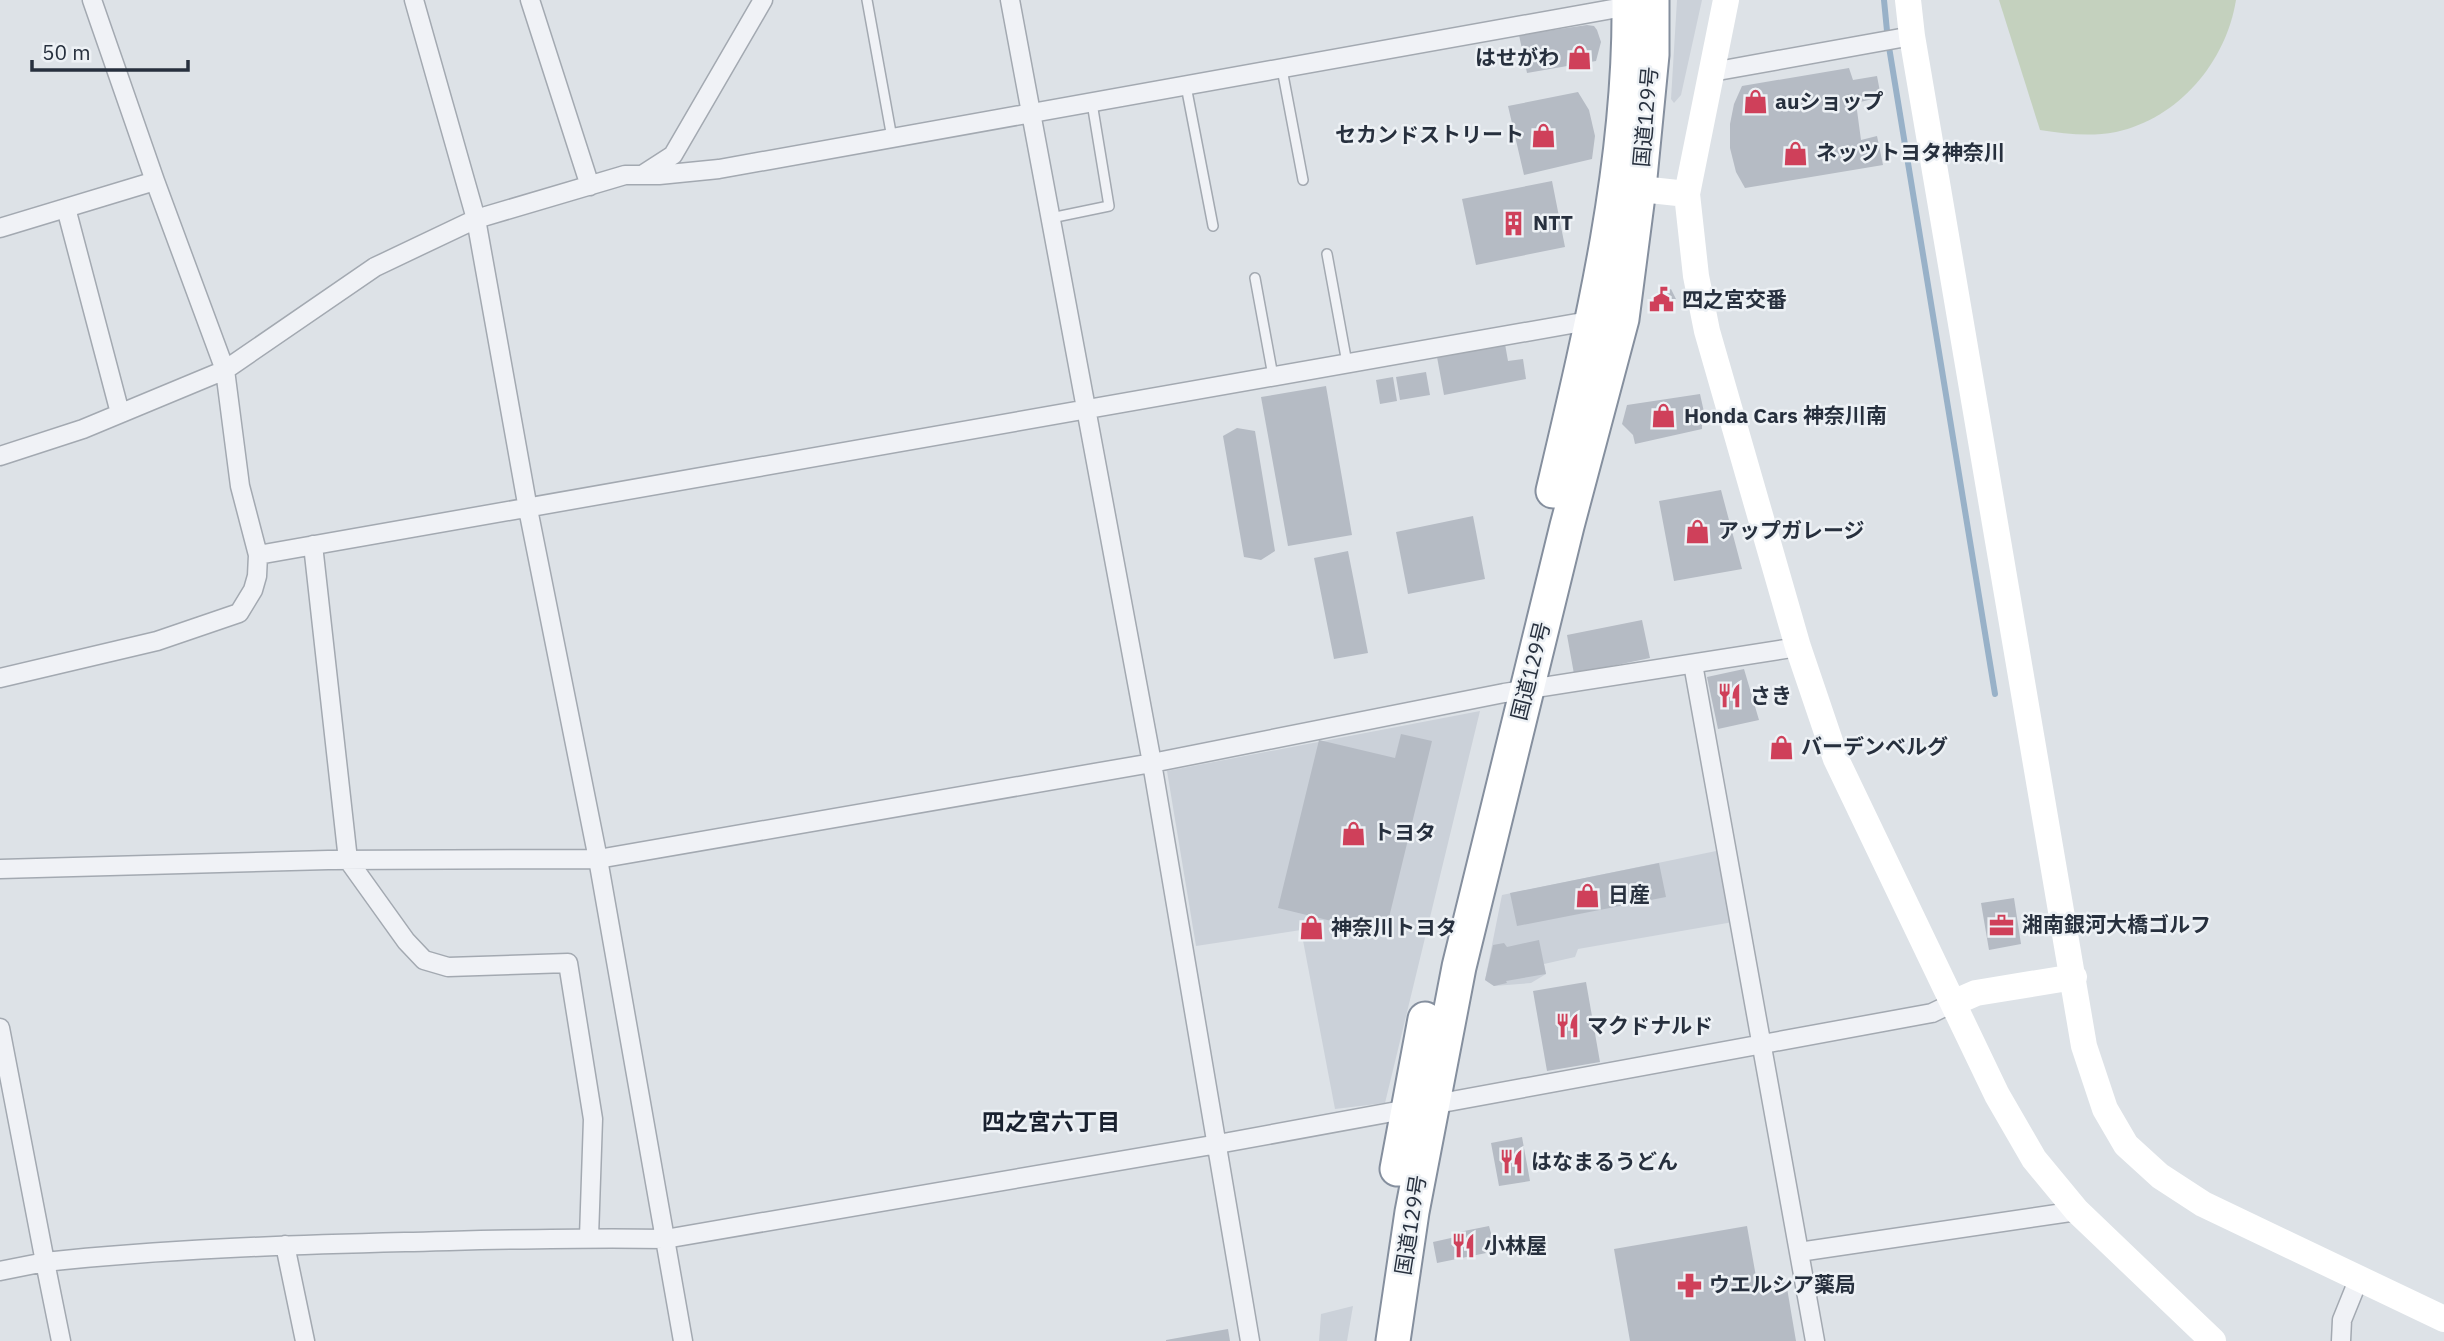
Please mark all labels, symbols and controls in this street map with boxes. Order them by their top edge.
scale bar [32,28,187,72]
text: 50 m [42,38,91,66]
place label: はせがわ [1475,43,1559,71]
shop icon: はせがわ [1565,44,1593,72]
street label: 国道129号 [1627,65,1663,168]
place label: auショップ [1775,87,1883,115]
shop icon: auショップ [1741,88,1769,116]
place label: セカンドストリート [1335,120,1524,148]
shop icon: セカンドストリート [1530,121,1558,149]
place label: ネッツトヨタ神奈川 [1816,138,2005,166]
shop icon: ネッツトヨタ神奈川 [1782,139,1810,167]
place label: NTT [1533,208,1573,236]
building icon: NTT [1499,209,1527,237]
place label: 四之宮交番 [1682,285,1787,313]
public building icon: 四之宮交番 [1648,286,1676,314]
place label: Honda Cars 神奈川南 [1684,401,1887,429]
shop icon: Honda Cars 神奈川南 [1650,402,1678,430]
place label: アップガレージ [1718,516,1865,544]
shop icon: アップガレージ [1684,517,1712,545]
street label: 国道129号 [1504,618,1556,723]
place label: さき [1750,681,1792,709]
restaurant icon: さき [1716,682,1744,710]
place label: バーデンベルグ [1801,732,1948,760]
shop icon: バーデンベルグ [1767,733,1795,761]
place label: トヨタ [1373,818,1436,846]
shop icon: トヨタ [1339,819,1367,847]
place label: 日産 [1608,880,1650,908]
shop icon: 日産 [1574,881,1602,909]
place label: 湘南銀河大橋ゴルフ [2022,910,2211,938]
office icon: 湘南銀河大橋ゴルフ [1988,911,2016,939]
place label: 神奈川トヨタ [1331,913,1457,941]
shop icon: 神奈川トヨタ [1297,914,1325,942]
place label: マクドナルド [1587,1011,1713,1039]
restaurant icon: マクドナルド [1553,1012,1581,1040]
district label: 四之宮六丁目 [982,1106,1120,1136]
place label: はなまるうどん [1531,1147,1678,1175]
restaurant icon: はなまるうどん [1497,1148,1525,1176]
street label: 国道129号 [1388,1173,1432,1277]
place label: 小林屋 [1484,1231,1547,1259]
restaurant icon: 小林屋 [1450,1232,1478,1260]
place label: ウエルシア薬局 [1709,1270,1856,1298]
pharmacy icon: ウエルシア薬局 [1675,1271,1703,1299]

